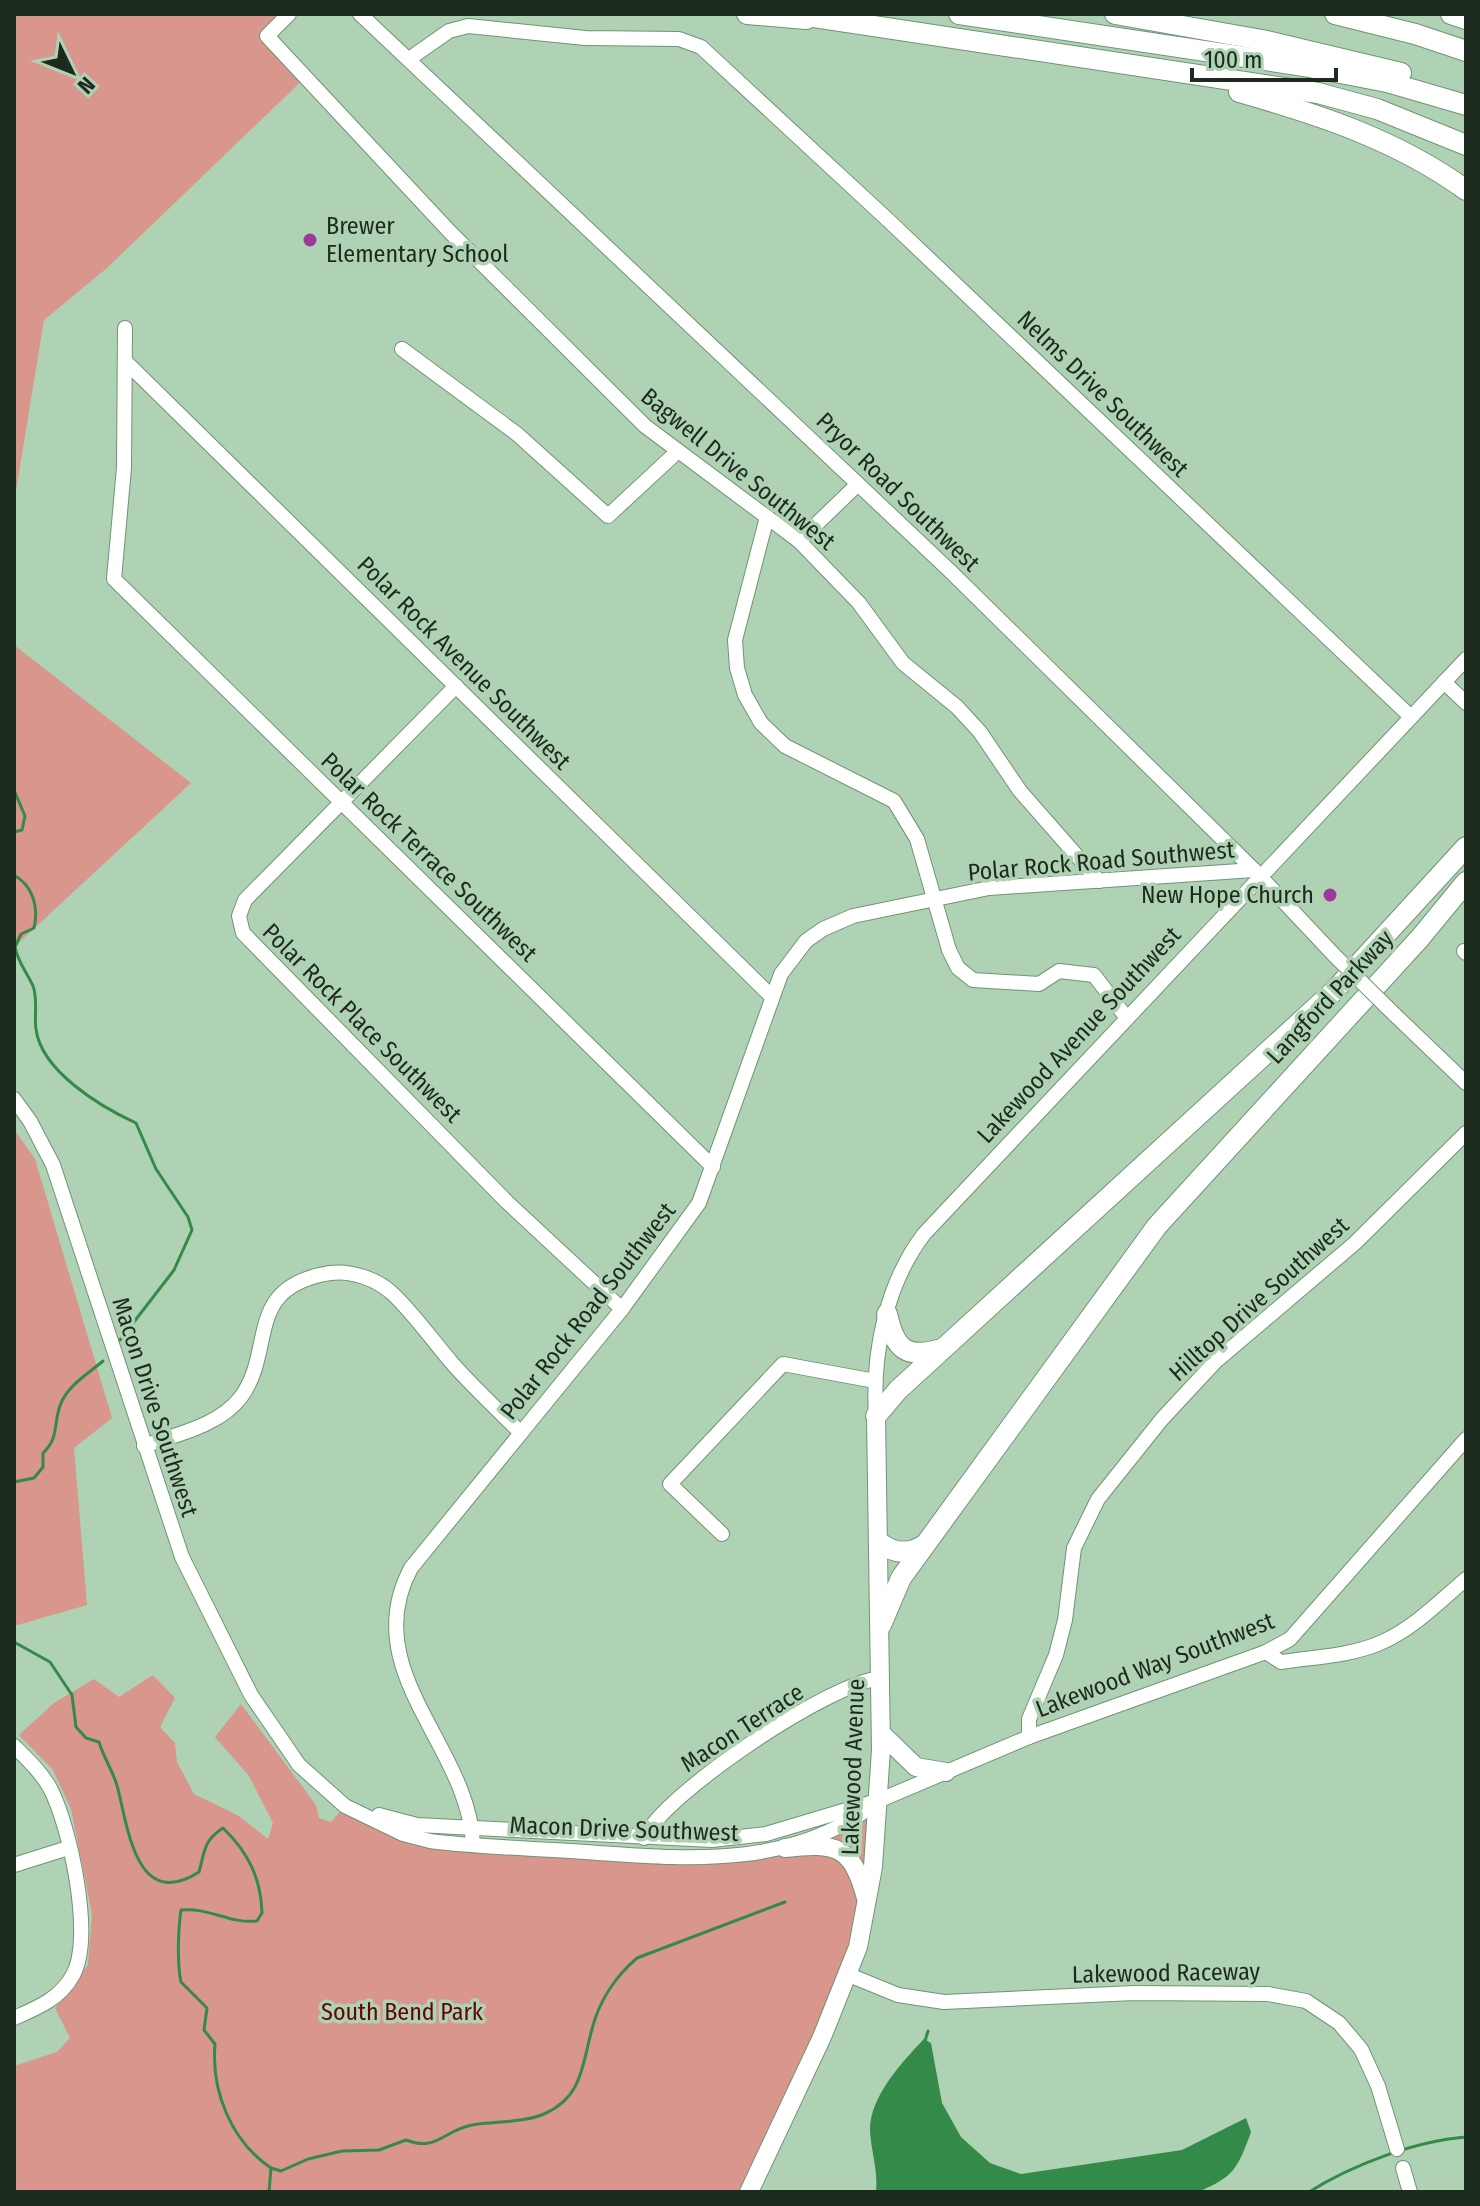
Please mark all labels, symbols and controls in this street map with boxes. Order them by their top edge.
north arrow [32,32,112,112]
scale bar [1192,32,1336,82]
text: 100 m [1204,46,1262,74]
text: N [72,71,101,99]
place label: Brewer Elementary School [326,212,509,268]
marker: Brewer Elementary School [301,231,319,249]
street label: Nelms Drive Southwest [1012,305,1194,483]
street label: Bagwell Drive Southwest [635,382,841,556]
street label: Pryor Road Southwest [810,407,986,577]
street label: Polar Rock Avenue Southwest [352,551,576,775]
street label: Polar Rock Terrace Southwest [315,747,543,968]
street label: Polar Rock Road Southwest [967,835,1236,887]
place label: New Hope Church [1141,881,1314,909]
marker: New Hope Church [1321,886,1339,904]
street label: Polar Rock Place Southwest [257,918,467,1128]
street label: Lakewood Avenue Southwest [971,921,1187,1149]
street label: Langford Parkway [1261,924,1399,1070]
street label: Polar Rock Road Southwest [495,1197,681,1425]
street label: Hilltop Drive Southwest [1164,1211,1354,1387]
street label: Macon Drive Southwest [106,1294,204,1520]
street label: Lakewood Way Southwest [1032,1607,1278,1723]
street label: Macon Terrace [675,1678,809,1778]
street label: Lakewood Avenue [836,1678,870,1856]
street label: Macon Drive Southwest [509,1811,739,1847]
street label: Lakewood Raceway [1072,1957,1261,1989]
park label: South Bend Park [321,1998,484,2026]

